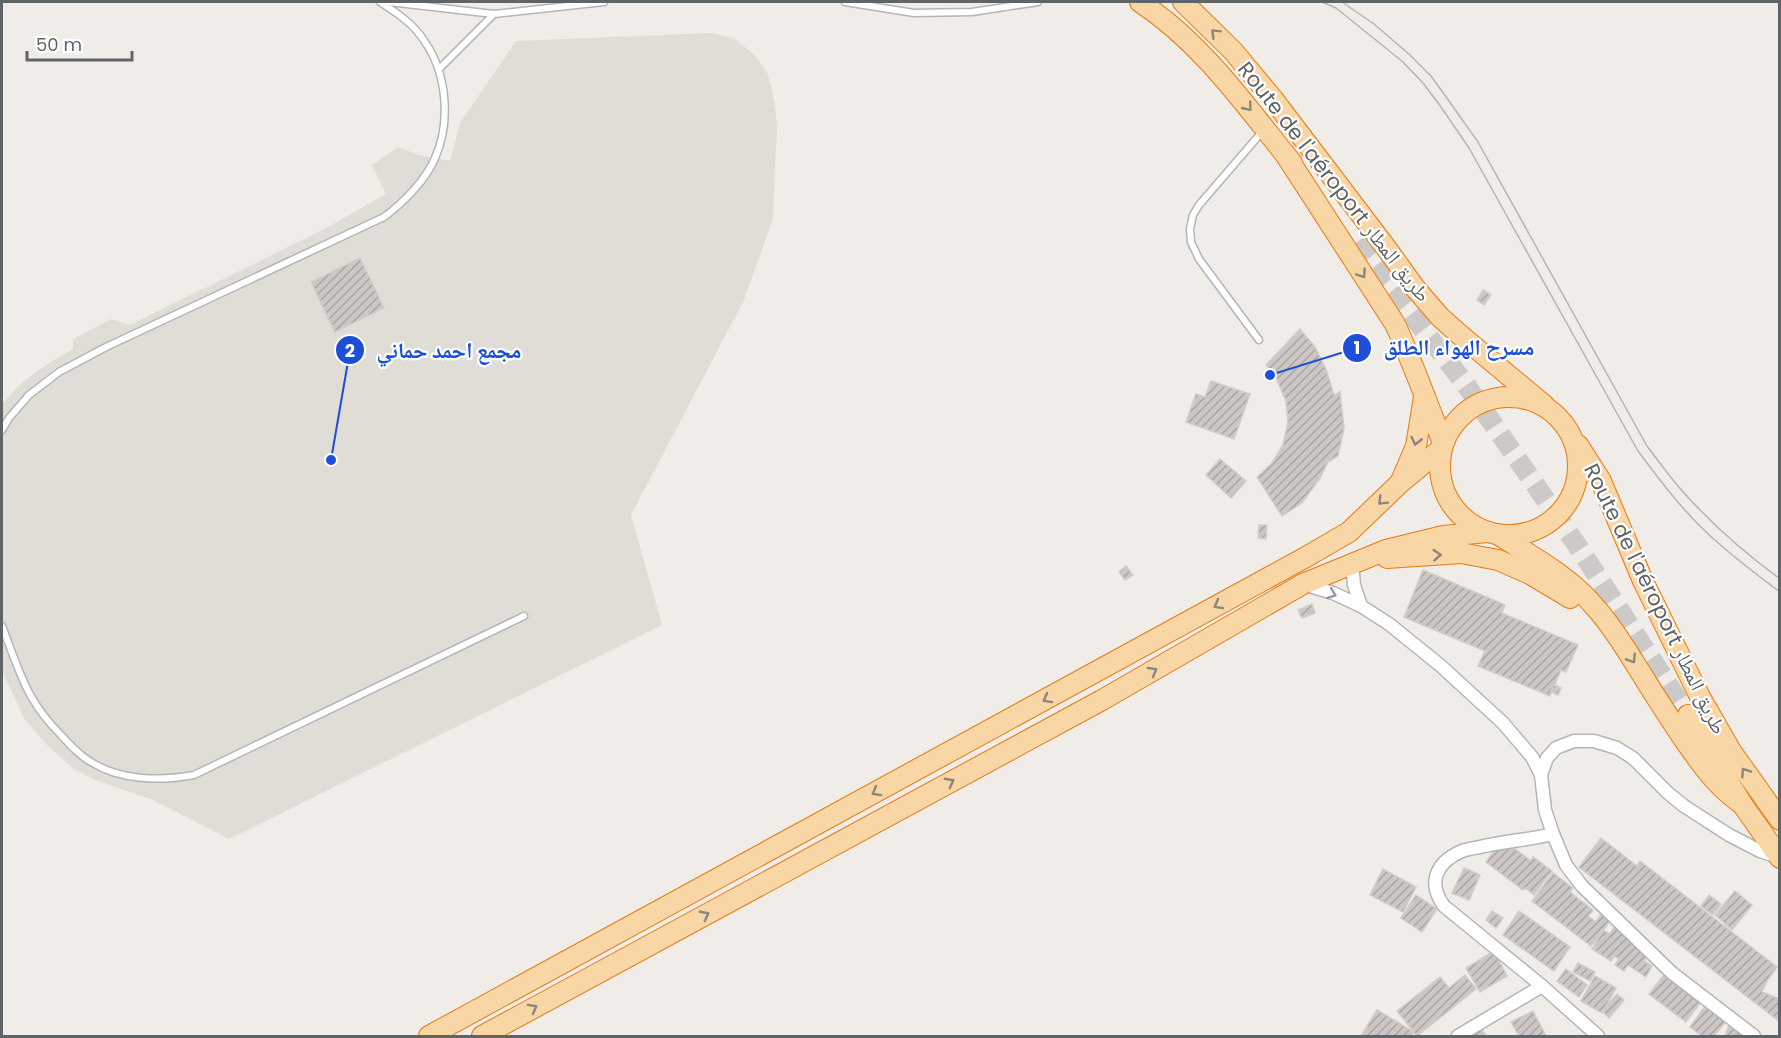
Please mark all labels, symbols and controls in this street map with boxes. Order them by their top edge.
scale bar [27,24,132,62]
one-way arrow [1211,29,1222,40]
text: 50 m [36,32,82,57]
street label: Route de l'aéroport طريق المطار [1231,55,1438,308]
one-way arrow [1241,101,1252,112]
one-way arrow [1355,267,1366,278]
callout: مسرح الهواء الطلق [1342,328,1547,368]
callout: مجمع احمد حماني [335,330,534,370]
text: مسرح الهواء الطلق [1384,332,1534,363]
text: مجمع احمد حماني [377,335,521,367]
text: 1 [1354,335,1360,360]
text: 2 [345,338,355,363]
one-way arrow [1410,436,1423,446]
street label: Route de l'aéroport طريق المطار [1577,459,1734,739]
one-way arrow [1379,494,1390,505]
one-way arrow [1433,548,1442,561]
one-way arrow [1327,586,1337,599]
one-way arrow [1214,598,1224,609]
one-way arrow [1624,653,1636,663]
one-way arrow [1146,666,1157,678]
one-way arrow [1043,692,1053,703]
one-way arrow [1741,768,1752,779]
one-way arrow [944,778,954,789]
one-way arrow [872,785,882,796]
one-way arrow [699,911,709,922]
one-way arrow [527,1004,538,1015]

